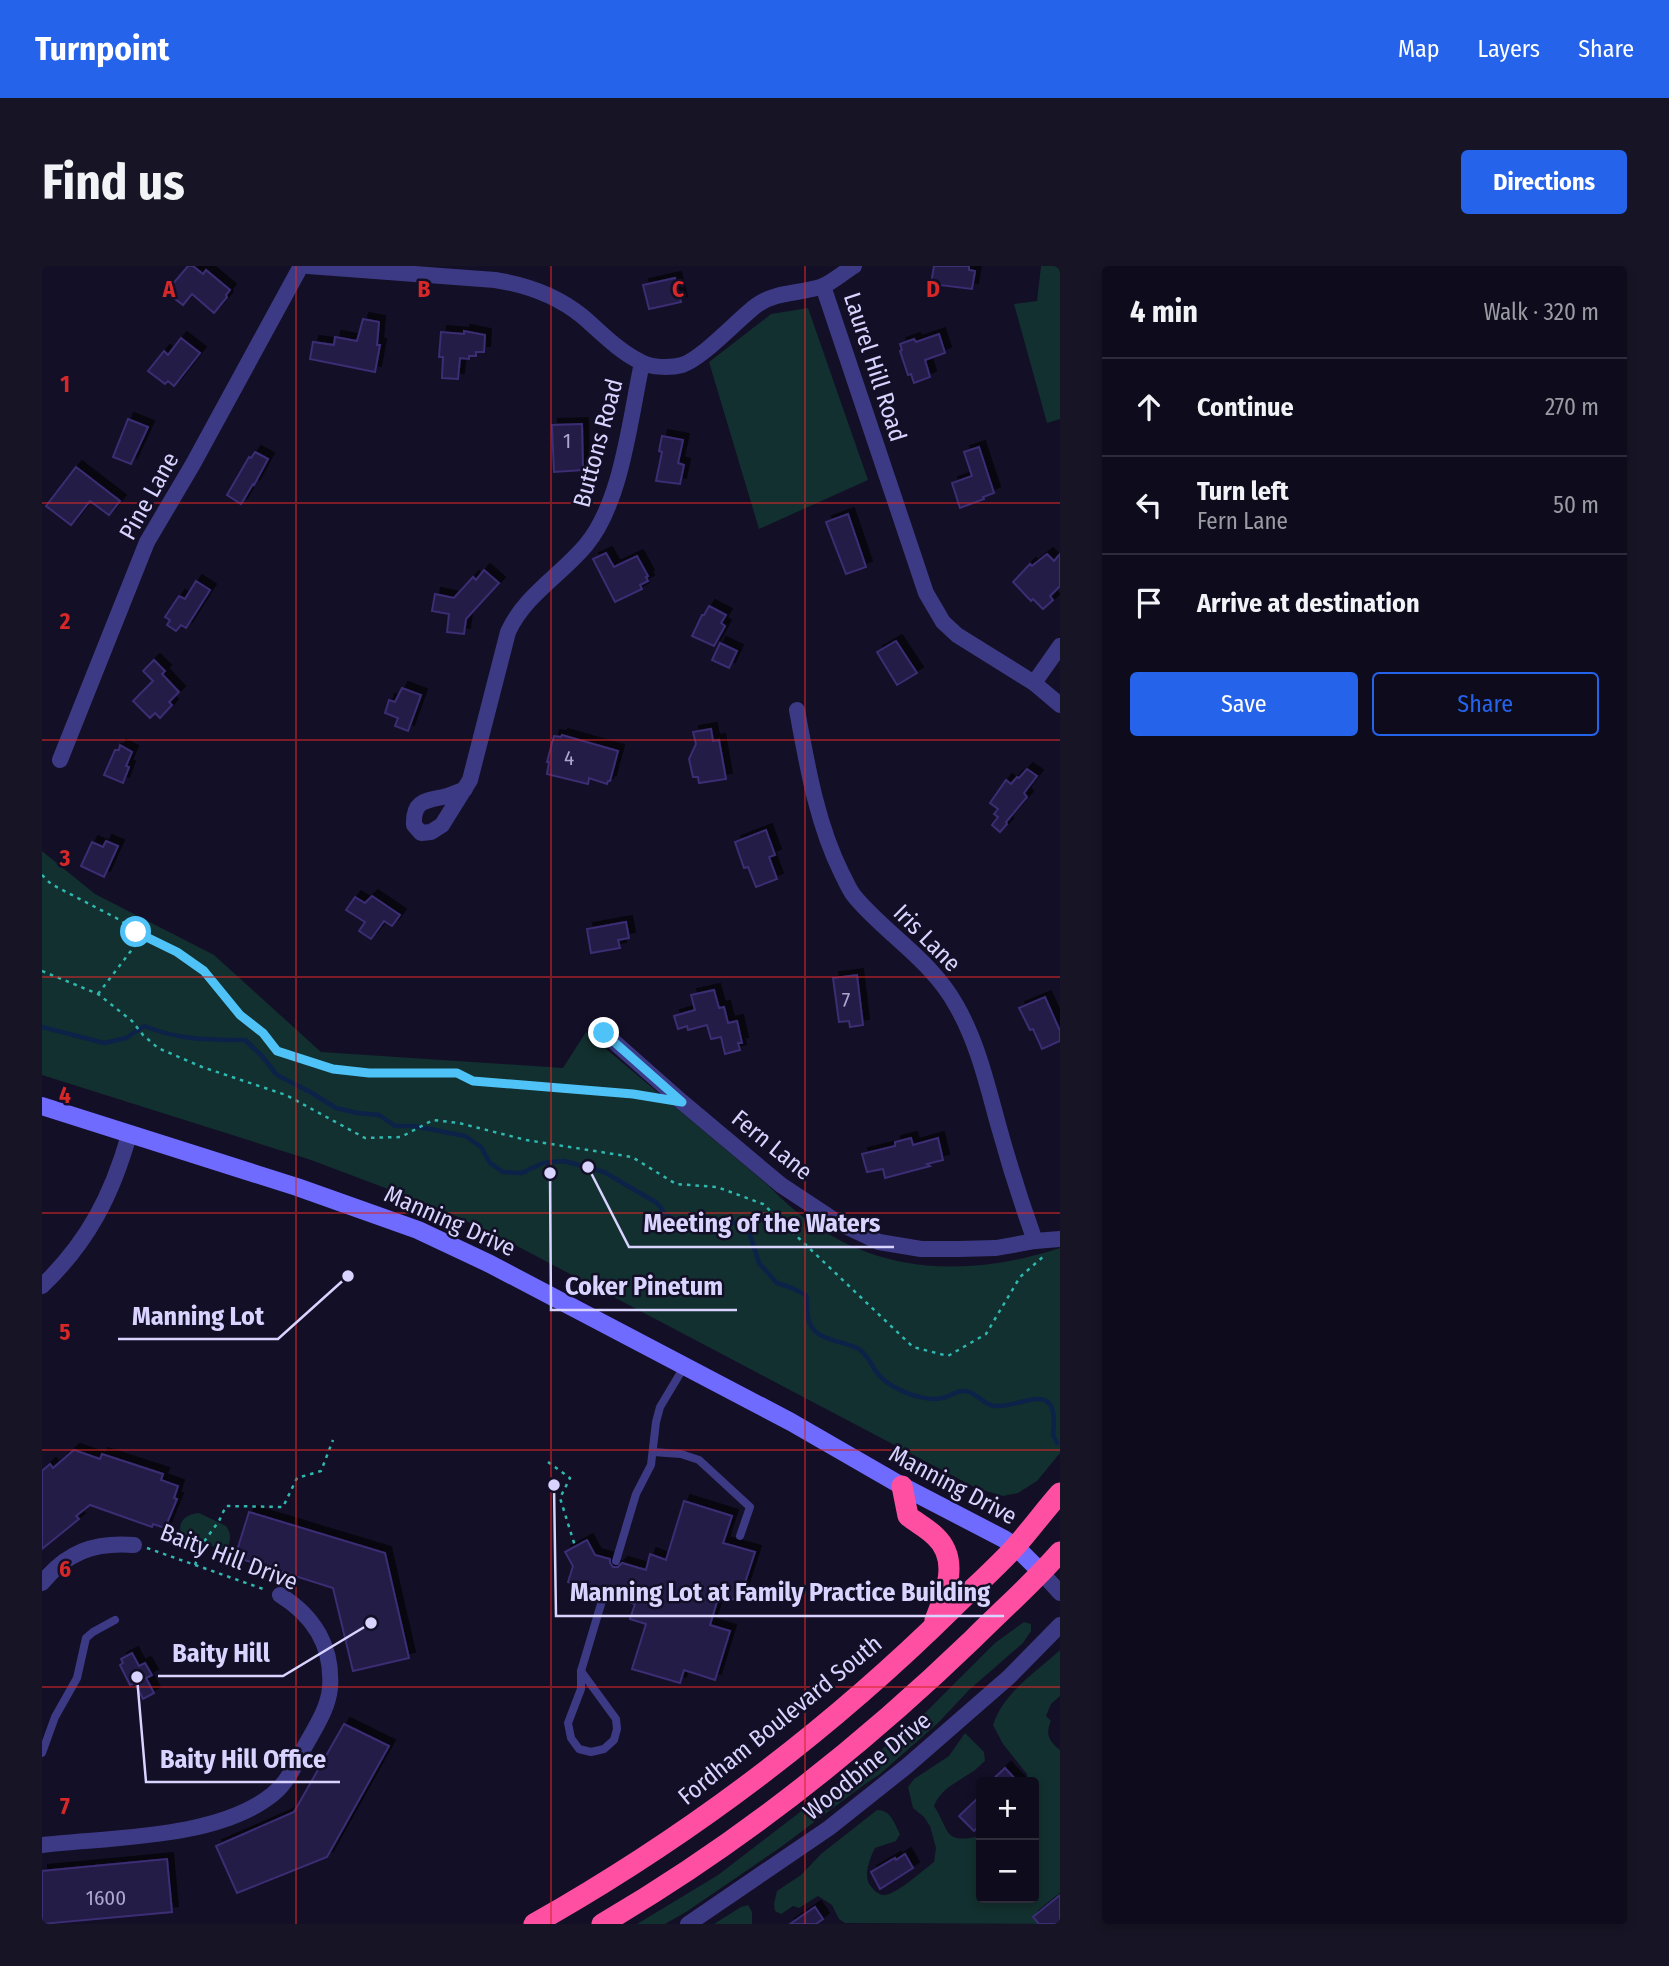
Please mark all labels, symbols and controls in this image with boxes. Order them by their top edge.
text: Turnpoint [35,29,169,69]
text: Map [1398,35,1440,63]
text: Layers [1478,35,1540,63]
text: Share [1578,35,1634,63]
button: Directions [1461,150,1627,214]
text: Find us [42,153,185,212]
text: A [162,275,176,303]
text: B [418,275,431,303]
text: C [672,275,684,303]
text: D [926,275,940,303]
street label: Laurel Hill Road [838,289,912,445]
text: 4 min [1130,294,1198,330]
text: Walk · 320 m [1484,298,1599,326]
text: 1 [60,370,70,398]
street label: Buttons Road [567,376,629,510]
icon: ahead [1130,388,1168,426]
text: Continue [1197,392,1294,423]
text: 270 m [1545,393,1599,421]
house number: 1 [563,428,571,454]
street label: Pine Lane [114,447,184,545]
text: Turn left [1197,476,1289,507]
icon: left [1130,486,1168,524]
text: 50 m [1553,491,1599,519]
text: Fern Lane [1197,507,1288,535]
icon: arrive [1130,584,1168,622]
text: Arrive at destination [1197,588,1420,619]
text: 2 [59,607,71,635]
button: Save [1130,672,1358,736]
button: Share [1372,672,1599,736]
house number: 4 [564,745,574,771]
text: 3 [59,844,71,872]
street label: Iris Lane [888,899,966,977]
route start [120,916,151,947]
house number: 7 [842,987,850,1013]
route end [588,1017,619,1048]
text: 4 [59,1081,71,1109]
street label: Fern Lane [726,1104,818,1186]
street label: Manning Drive [380,1180,520,1262]
callout: Meeting of the Waters [629,1200,894,1247]
text: Meeting of the Waters [644,1208,880,1239]
callout: Coker Pinetum [551,1263,737,1310]
text: Coker Pinetum [565,1271,723,1302]
callout: Manning Lot [118,1292,278,1339]
text: Manning Lot [132,1301,265,1332]
text: 5 [59,1318,71,1346]
street label: Manning Drive [884,1440,1022,1530]
street label: Baity Hill Drive [156,1518,302,1596]
text: 6 [59,1555,71,1583]
callout: Manning Lot at Family Practice Building [556,1569,1004,1616]
text: Manning Lot at Family Practice Building [570,1577,990,1608]
callout: Baity Hill [158,1629,283,1676]
street label: Fordham Boulevard South [673,1629,887,1811]
text: Baity Hill [172,1638,271,1669]
street label: Woodbine Drive [798,1706,936,1826]
callout: Baity Hill Office [146,1735,340,1782]
text: Baity Hill Office [160,1744,326,1775]
map controls [976,1777,1039,1903]
button: + [976,1777,1039,1840]
text: 7 [60,1792,70,1820]
button: − [976,1840,1039,1903]
house number: 1600 [86,1885,126,1911]

